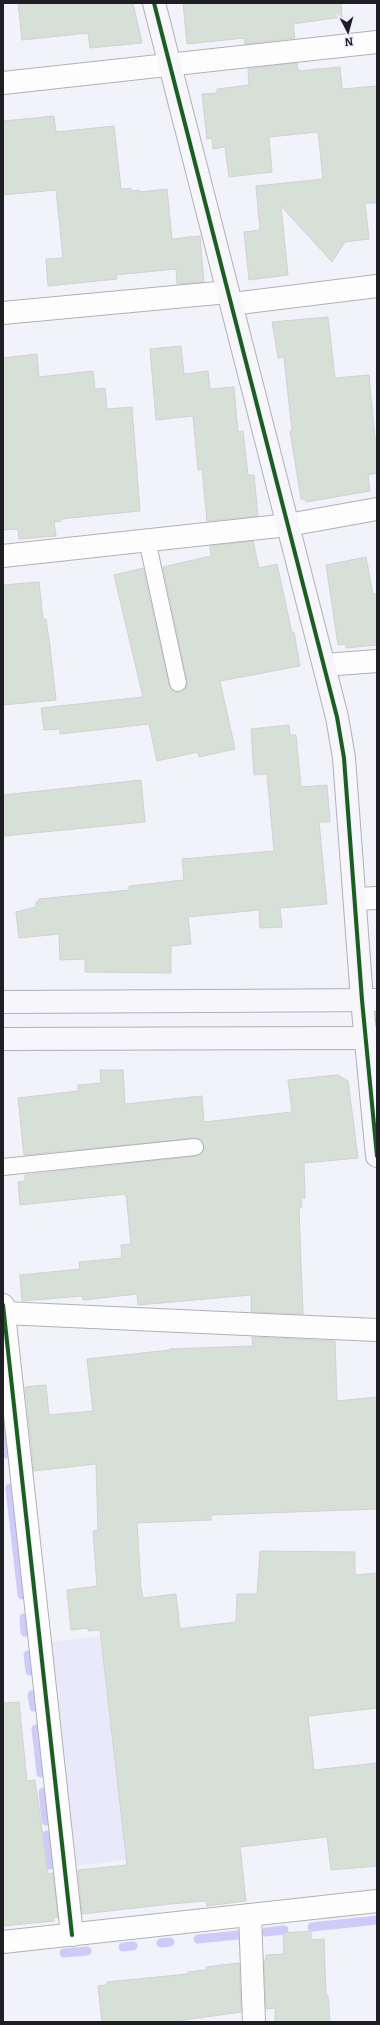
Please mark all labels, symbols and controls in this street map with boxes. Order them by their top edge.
north arrow [328,12,368,52]
text: N [344,35,354,48]

